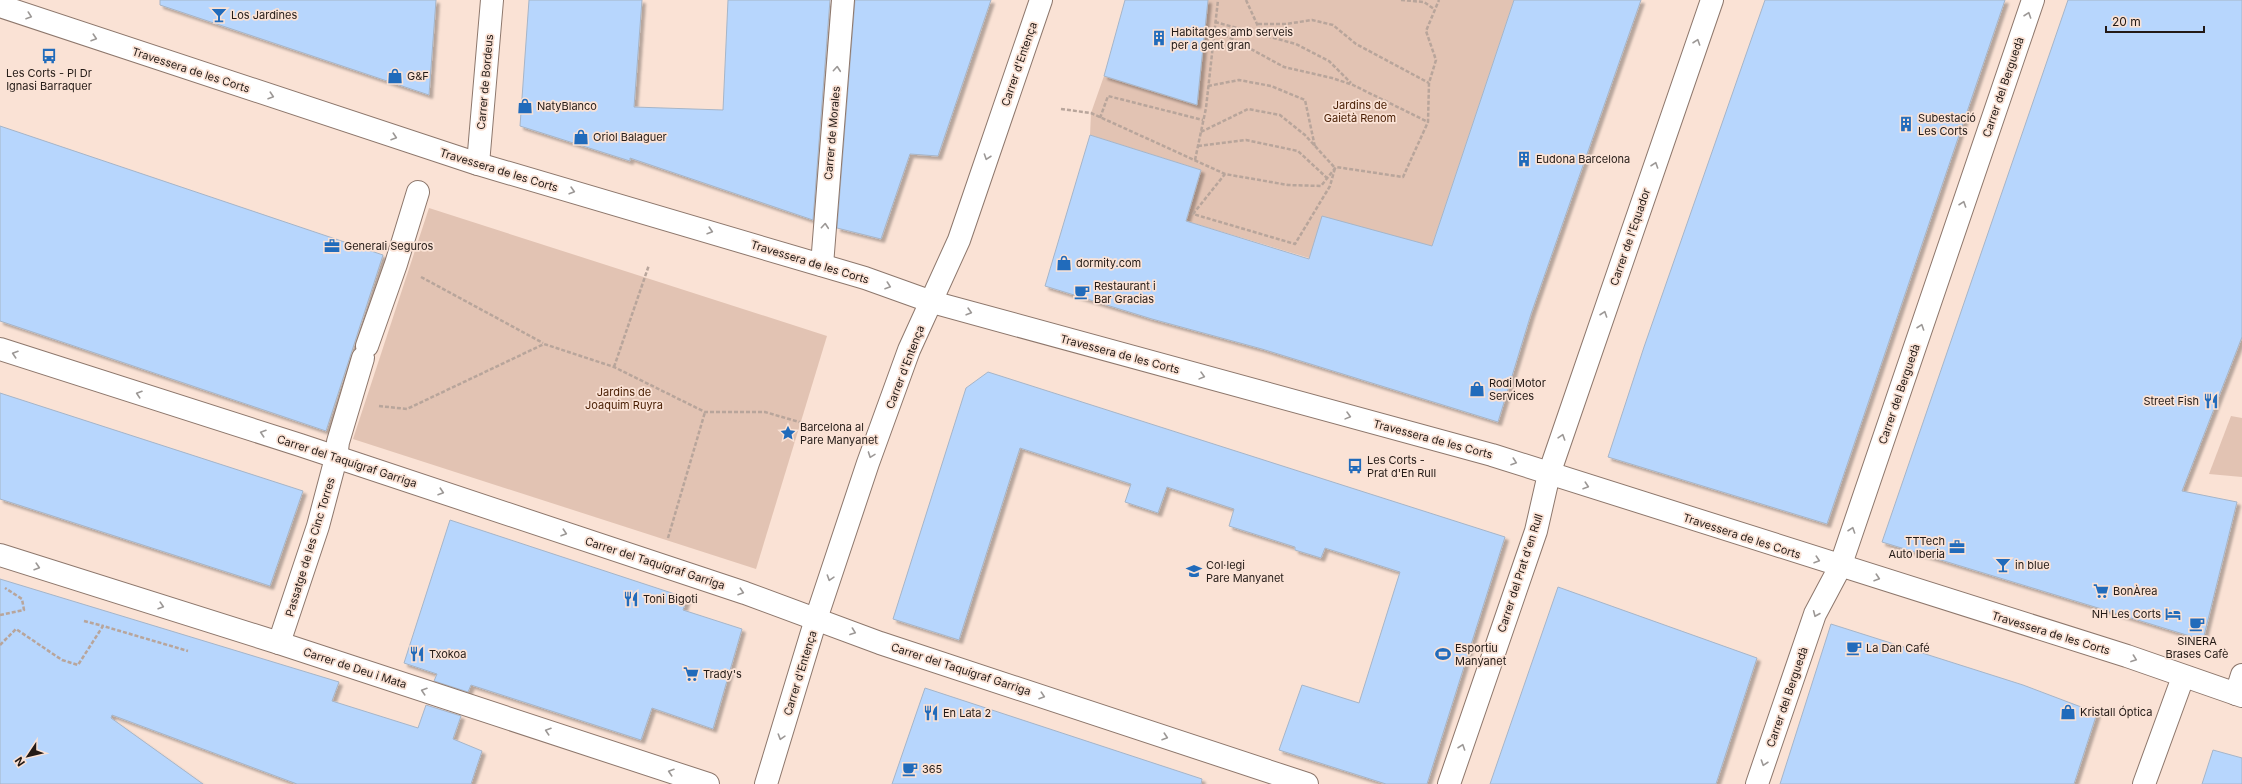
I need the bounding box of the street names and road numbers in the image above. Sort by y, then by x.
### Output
street label: Carrer d'Entença [998,20,1040,108]
street label: Carrer de Bordeus [474,34,496,130]
street label: Carrer del Berguedà [1979,35,2027,139]
street label: Travessera de les Corts [130,44,252,96]
street label: Carrer de Morales [821,85,843,180]
street label: Travessera de les Corts [438,145,560,195]
street label: Carrer de l'Equador [1607,187,1653,287]
street label: Travessera de les Corts [749,237,871,287]
street label: Carrer d'Entença [883,323,927,411]
street label: Travessera de les Corts [1059,331,1181,377]
street label: Carrer del Berguedà [1875,342,1923,446]
street label: Travessera de les Corts [1372,416,1494,462]
street label: Carrer del Taquígraf Garriga [275,432,419,490]
street label: Passatge de les Cinc Torres [282,476,338,618]
street label: Travessera de les Corts [1681,510,1803,562]
street label: Carrer del Prat d'en Rull [1494,512,1546,634]
street label: Carrer del Taquígraf Garriga [583,534,727,592]
street label: Travessera de les Corts [1990,608,2112,658]
street label: Carrer d'Entença [780,629,820,717]
street label: Carrer del Taquígraf Garriga [889,640,1033,698]
street label: Carrer de Deu i Mata [301,645,409,691]
street label: Carrer del Berguedà [1763,645,1811,749]

